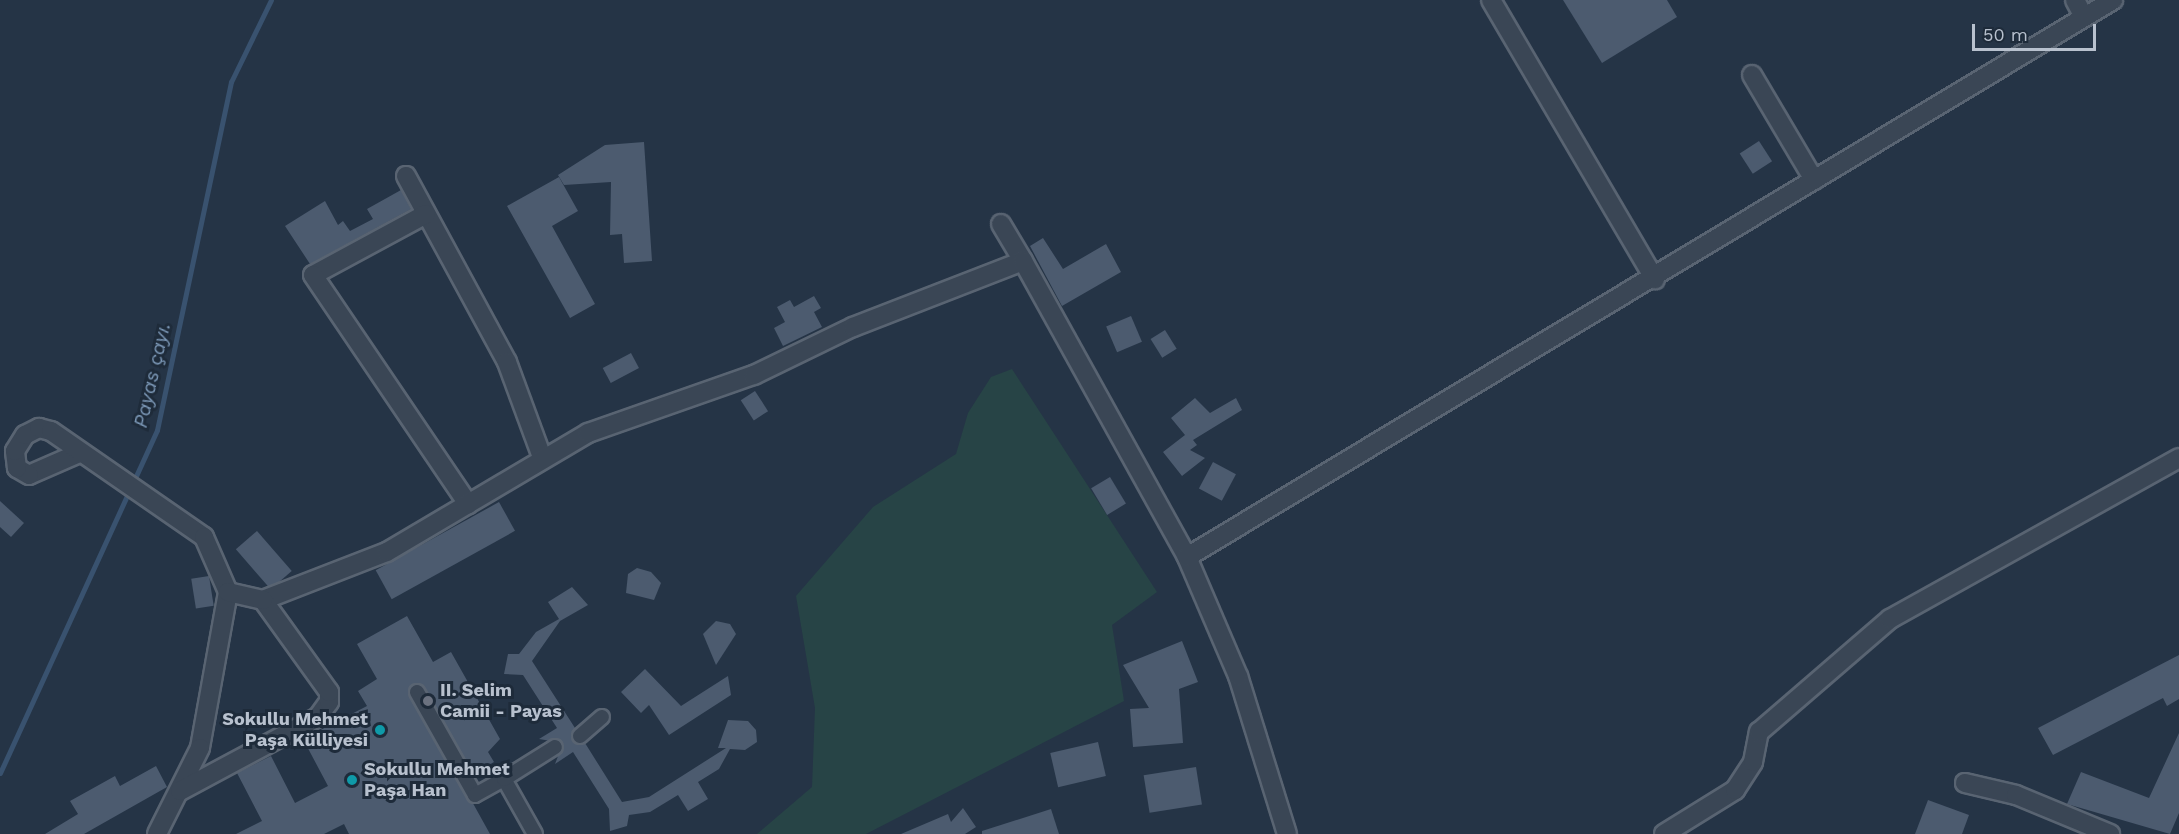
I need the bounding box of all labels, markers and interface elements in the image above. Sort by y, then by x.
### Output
scale bar [1975,12,2100,50]
text: 50 m [1983,24,2028,45]
water label: Payas çayı. [128,320,176,430]
place label: II. Selim Camii - Payas [440,680,562,722]
marker: II. Selim Camii - Payas [421,694,435,708]
place label: Sokullu Mehmet Paşa Külliyesi [222,709,368,752]
marker: Sokullu Mehmet Paşa Külliyesi [373,723,387,737]
place label: Sokullu Mehmet Paşa Han [364,759,510,802]
marker: Sokullu Mehmet Paşa Han [345,773,359,787]

